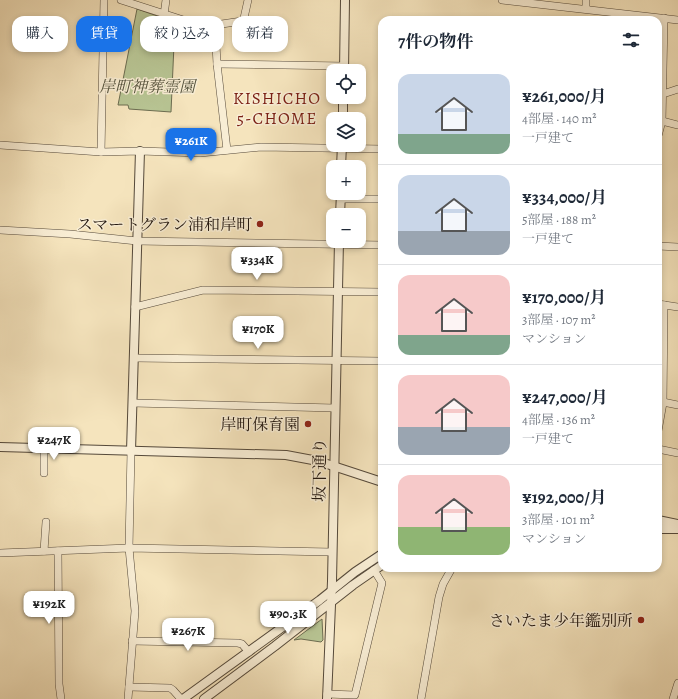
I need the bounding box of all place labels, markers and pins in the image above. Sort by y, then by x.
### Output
pin: ¥261K [163,128,219,162]
place label: スマートグラン浦和岸町 [77,214,252,236]
marker: スマートグラン浦和岸町 [255,219,265,229]
pin: ¥334K [229,247,285,281]
pin: ¥170K [230,316,286,350]
place label: 岸町保育園 [220,414,300,436]
marker: 岸町保育園 [303,419,313,429]
pin: ¥247K [26,427,82,461]
pin: ¥192K [21,591,77,625]
pin: ¥90.3K [255,601,321,635]
place label: さいたま少年鑑別所 [489,610,633,632]
marker: さいたま少年鑑別所 [636,615,646,625]
pin: ¥267K [160,618,216,652]

